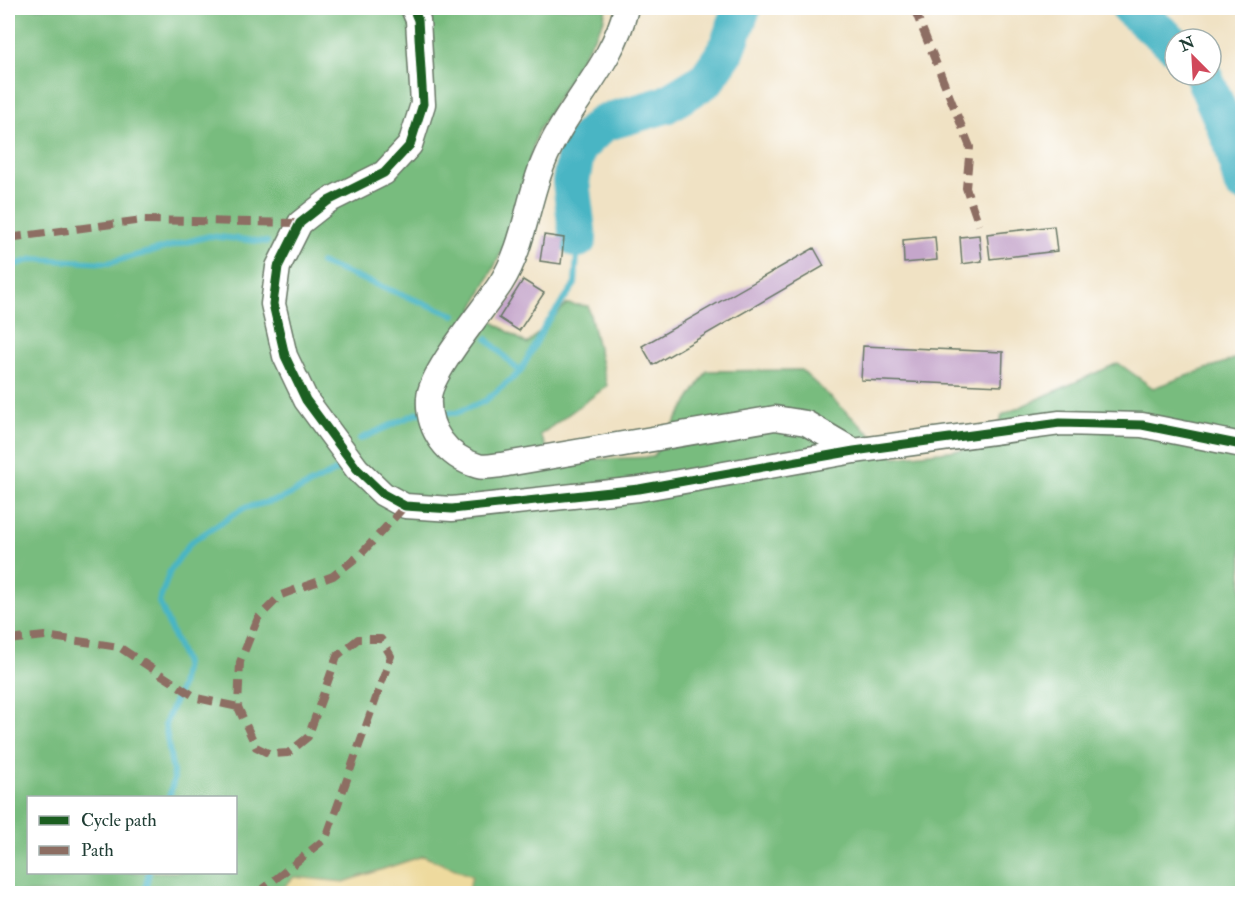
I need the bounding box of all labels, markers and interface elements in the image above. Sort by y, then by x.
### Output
north arrow [1163,27,1223,87]
text: N [1176,32,1199,57]
legend [27,796,237,874]
text: Cycle path [81,809,157,832]
text: Path [81,839,114,862]

